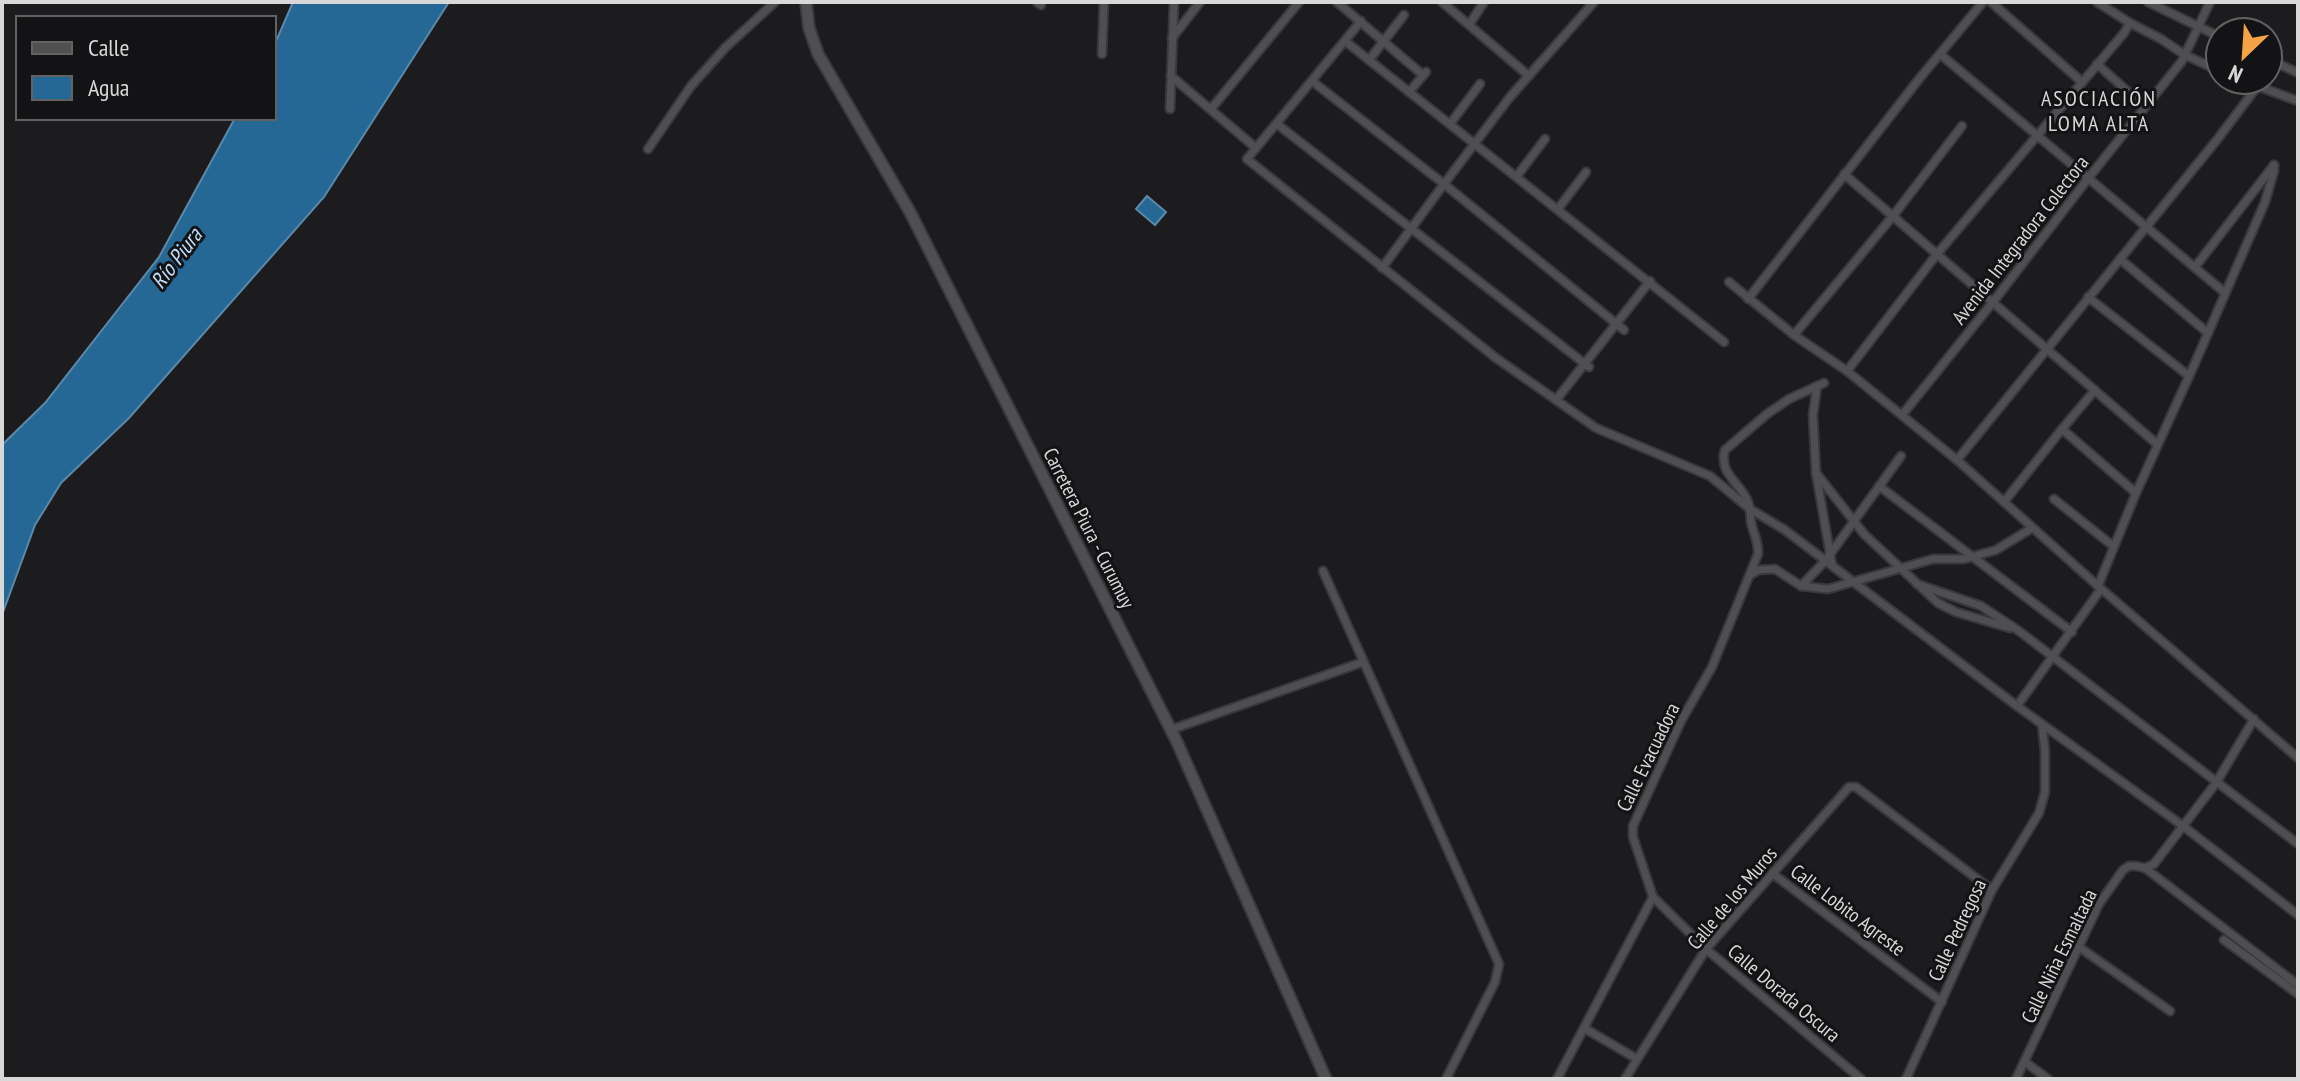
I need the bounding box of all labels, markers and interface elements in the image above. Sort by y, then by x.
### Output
legend [16,16,276,120]
north arrow [2204,16,2284,96]
text: Calle [88,32,129,63]
text: N [2224,59,2247,89]
text: Agua [88,72,129,103]
district label: ASOCIACIÓN LOMA ALTA [2041,84,2157,137]
street label: Avenida Integradora Colectora [1946,150,2094,330]
water label: Río Piura [144,221,209,294]
street label: Carretera Piura - Curumuy [1037,443,1141,613]
street label: Calle Evacuadora [1611,698,1685,816]
street label: Calle de los Muros [1681,841,1783,955]
street label: Calle Lobito Agreste [1785,858,1911,962]
street label: Calle Pedregosa [1922,875,1992,985]
street label: Calle Niña Esmaltada [2015,885,2103,1027]
street label: Calle Dorada Oscura [1722,938,1846,1048]

